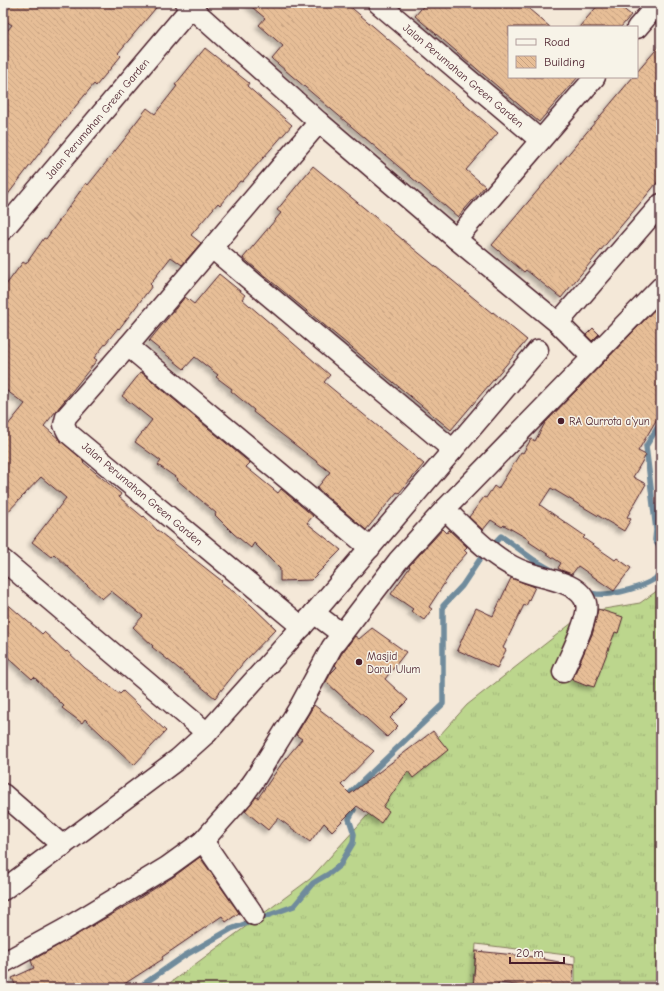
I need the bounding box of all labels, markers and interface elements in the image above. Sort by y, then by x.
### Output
street label: Jalan Perumahan Green Garden [401,21,526,130]
legend [508,26,638,78]
text: Road [544,35,570,49]
text: Building [544,55,585,69]
street label: Jalan Perumahan Green Garden [43,56,152,181]
place label: RA Qurrota a'yun [569,415,650,428]
marker: RA Qurrota a'yun [556,416,566,426]
street label: Jalan Perumahan Green Garden [79,440,205,548]
place label: Masjid Darul Ulum [367,650,420,676]
marker: Masjid Darul Ulum [354,657,364,667]
scale bar [510,939,564,965]
text: 20 m [516,946,544,960]

